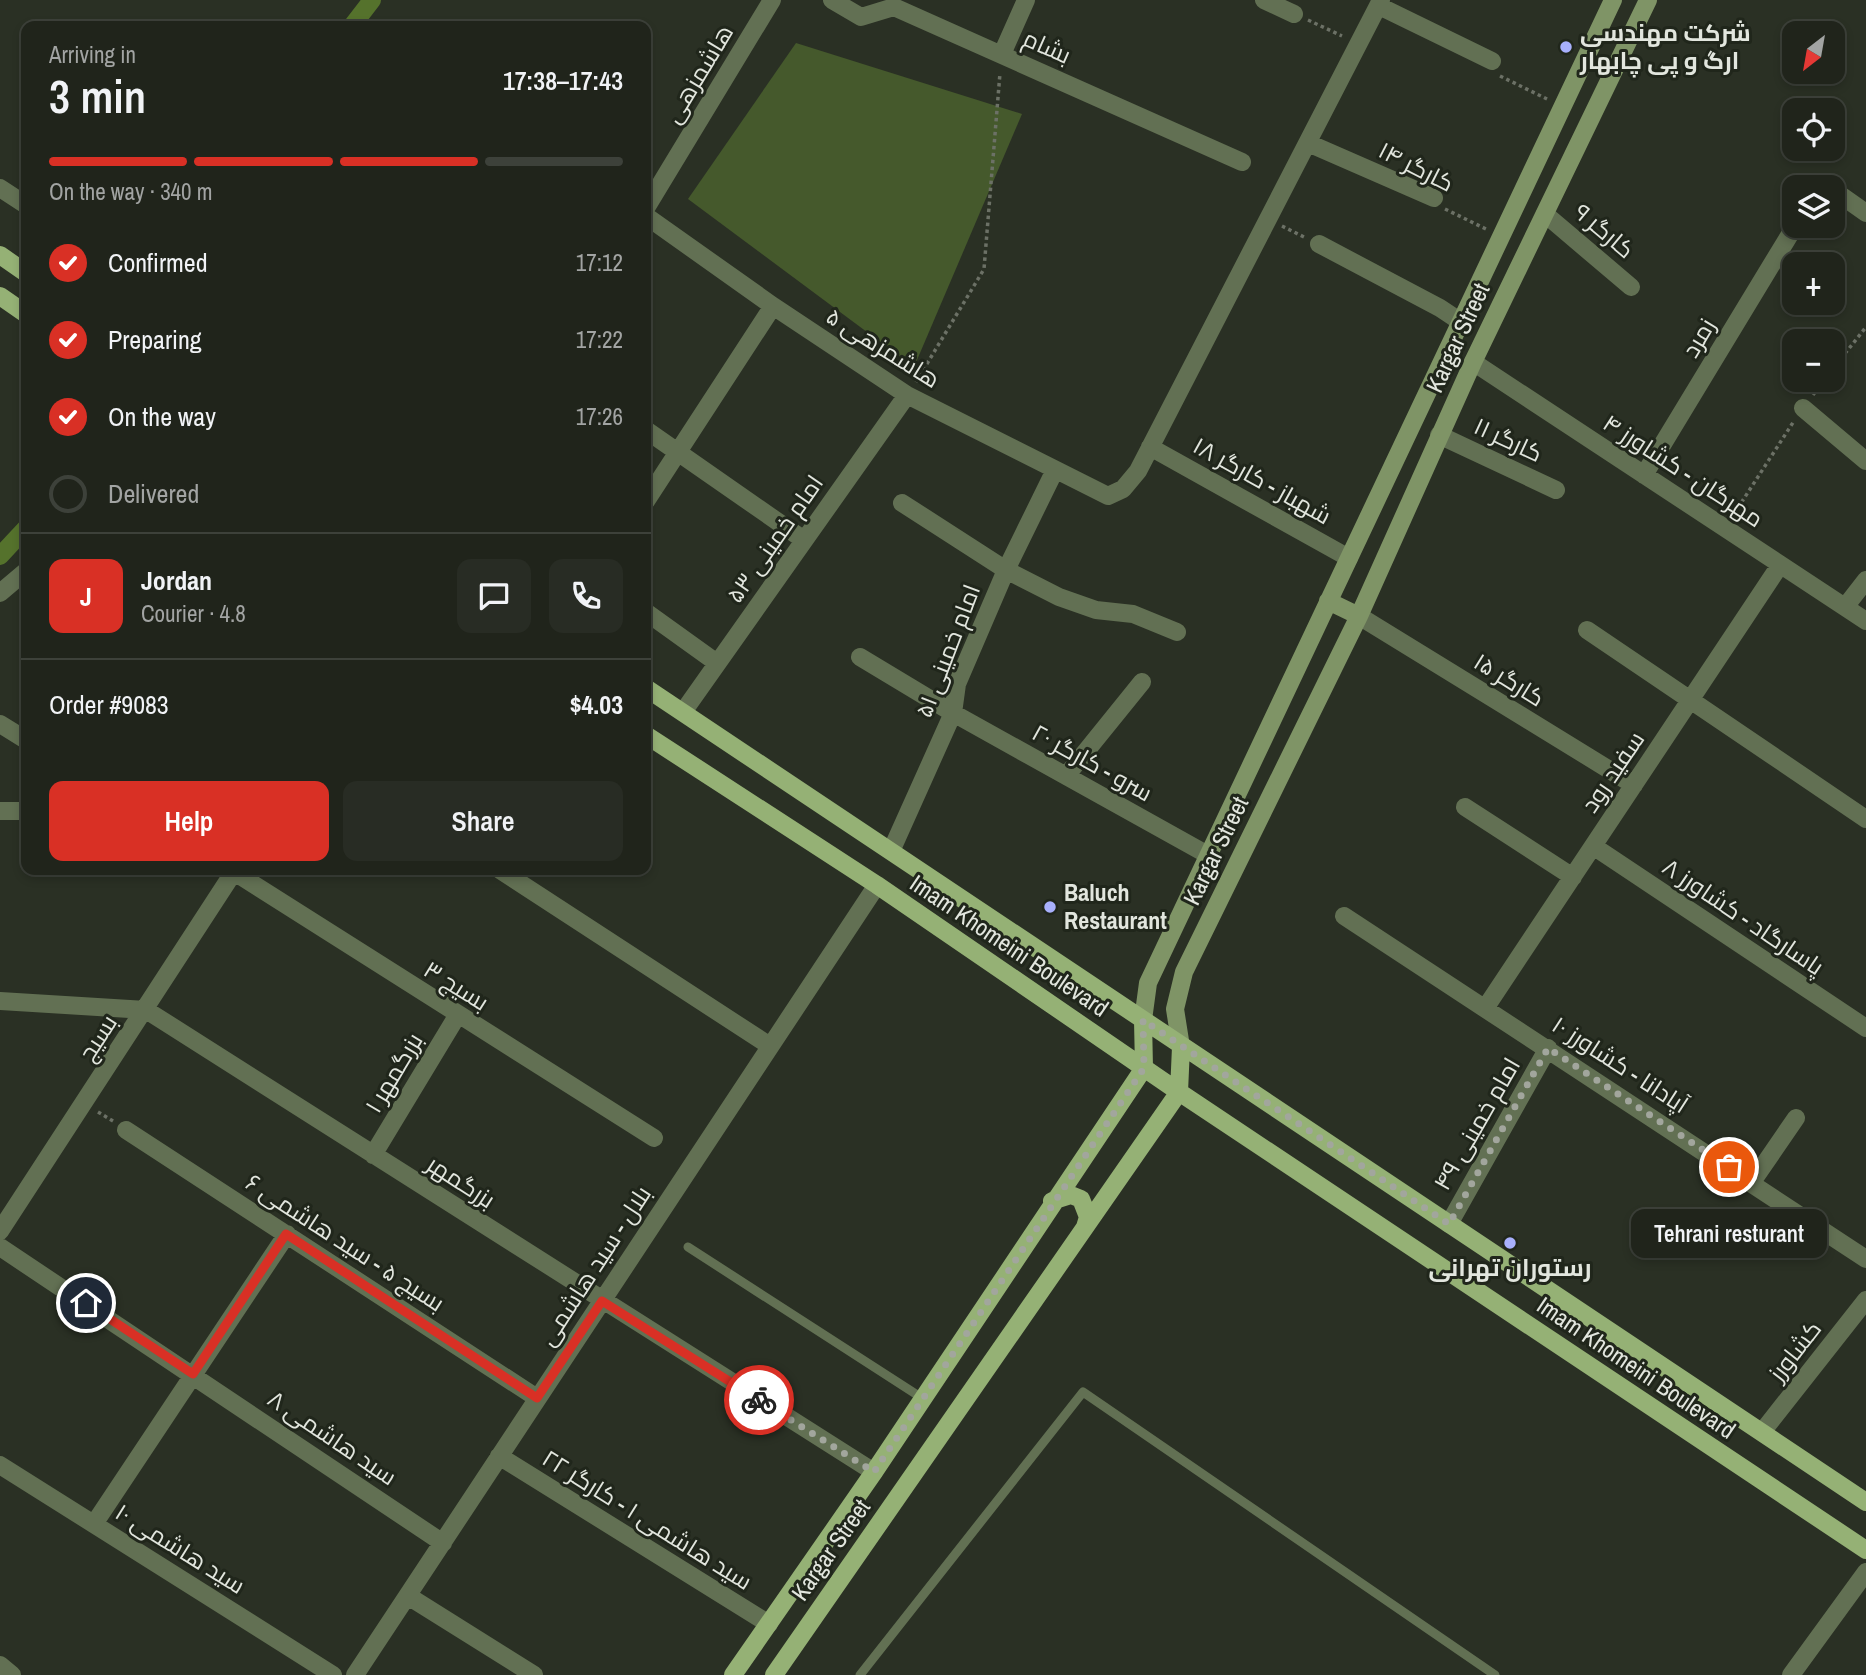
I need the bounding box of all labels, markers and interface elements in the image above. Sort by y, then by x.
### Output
place label: شرکت مهندسی ارگ و پی چابهار [1579,16,1751,78]
street label: هاشمزهی [656,18,740,129]
street label: بشام [1018,21,1076,72]
north arrow [1782,21,1844,84]
map controls [1782,21,1845,392]
text: Arriving in [49,39,136,70]
marker: شرکت مهندسی ارگ و پی چابهار [1558,39,1574,55]
text: 17:38–17:43 [503,63,623,98]
text: 3 min [49,65,146,127]
button: locate [1782,98,1845,161]
street label: کارگر ۱۴ [1373,134,1460,199]
button: layers [1782,175,1845,238]
text: On the way · 340 m [49,176,213,207]
street label: کارگر ۹ [1568,196,1642,265]
icon: check [49,244,87,282]
text: Confirmed [108,245,208,280]
text: 17:12 [576,247,623,278]
button: + [1782,252,1845,315]
street label: Kargar Street [1418,277,1497,397]
street label: هاشمزهی ۵ [821,300,946,395]
street label: زمرد [1674,312,1722,363]
icon: check [49,321,87,359]
text: Preparing [108,322,202,357]
text: 17:22 [576,324,623,355]
button: − [1782,329,1845,392]
icon: check [49,398,87,436]
text: On the way [108,399,216,434]
text: 17:26 [576,401,623,432]
street label: مهرگان - کشاورز ۴ [1597,406,1770,534]
street label: کارگر ۱۱ [1469,409,1548,469]
street label: شهباز - کارگر ۱۸ [1188,429,1337,531]
street label: امام خمینی ۵۳ [718,468,831,609]
text: Delivered [108,476,199,511]
button: chat [457,559,531,633]
button: phone [549,559,623,633]
text: Jordan [141,563,212,598]
text: J [80,579,92,614]
street label: امام خمینی ۵۱ [907,579,988,722]
text: Courier · 4.8 [141,598,246,629]
street label: کارگر ۱۵ [1468,645,1551,713]
text: Order #9083 [49,687,169,722]
text: $4.03 [570,687,623,722]
street label: سرو - کارگر ۲۰ [1027,716,1158,808]
street label: سفید رود [1573,725,1651,818]
button: Help [49,781,329,861]
button: Share [343,781,623,861]
street label: Kargar Street [1175,790,1255,910]
street label: پاسارگاد - کشاورز ۸ [1656,850,1831,983]
street label: Imam Khomeini Boulevard [904,867,1115,1024]
place label: Baluch Restaurant [1064,876,1167,936]
marker: Baluch Restaurant [1042,899,1058,915]
street label: بسیج ۳ [417,953,495,1018]
street label: بسیج [70,1008,125,1067]
street label: آپادانا - کشاورز ۱۰ [1546,1008,1695,1121]
street label: بزرگمهر ۱ [357,1026,430,1119]
street label: امام خمینی ۴۹ [1425,1051,1528,1196]
pin [1699,1137,1759,1197]
street label: بزرگمهر [420,1146,502,1215]
icon: bag [1710,1148,1748,1186]
street label: بسیج ۵ - سید هاشمی ۶ [239,1166,451,1319]
street label: بلال - سید هاشمی [530,1179,658,1352]
callout: Tehrani resturant [1631,1209,1827,1258]
text: Tehrani resturant [1654,1218,1804,1249]
marker: رستوران تهرانی [1502,1235,1518,1251]
place label: رستوران تهرانی [1428,1251,1592,1283]
pin [56,1273,116,1333]
icon: home [67,1284,105,1322]
street label: Imam Khomeini Boulevard [1531,1289,1742,1446]
street label: کشاورز [1759,1314,1828,1389]
courier [724,1365,794,1435]
icon: bike [740,1381,778,1419]
street label: سید هاشمی ۸ [262,1382,403,1492]
street label: سید هاشمی ۱ - کارگر ۲۲ [537,1442,758,1597]
street label: Kargar Street [784,1492,877,1607]
street label: سید هاشمی ۱۰ [109,1495,252,1601]

